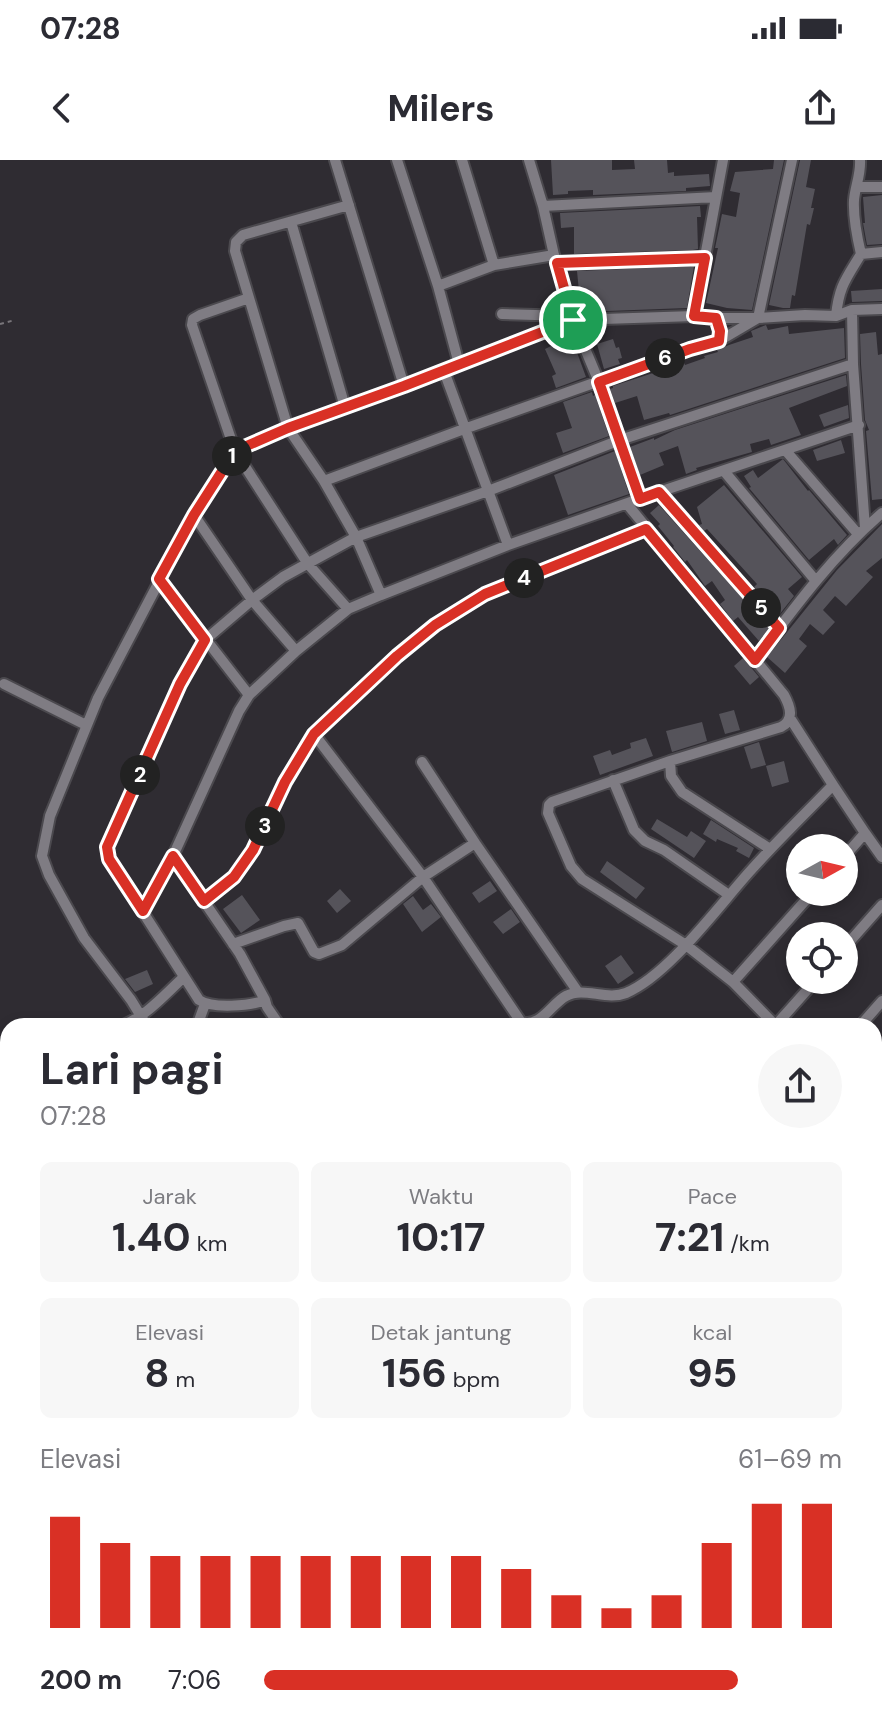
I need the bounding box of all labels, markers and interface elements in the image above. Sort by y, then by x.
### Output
text: 07:28 [40,9,121,48]
text: Milers [388,85,494,132]
icon: back [40,86,84,130]
icon: share [798,86,842,130]
pin [539,286,607,354]
icon: arrive [551,298,595,342]
pin: 6 [645,338,685,378]
text: 6 [658,343,672,372]
pin: 1 [212,436,252,476]
text: 1 [228,441,236,470]
pin: 4 [504,558,544,598]
text: 4 [517,563,531,592]
pin: 5 [741,588,781,628]
text: 5 [754,593,768,622]
pin: 2 [120,755,160,795]
text: 2 [134,760,146,789]
pin: 3 [245,806,285,846]
text: 3 [258,811,272,840]
north arrow [786,834,858,906]
map controls [786,834,858,994]
button: locate [786,922,858,994]
text: Lari pagi [40,1040,224,1098]
button: share [758,1044,842,1128]
text: 07:28 [40,1099,107,1133]
text: Jarak [143,1182,197,1211]
text: Waktu [409,1182,473,1211]
text: Pace [688,1182,737,1211]
text: 1.40 [112,1211,191,1263]
text: 10:17 [397,1211,485,1263]
text: 7:21 [655,1211,724,1263]
text: km [191,1229,227,1258]
text: /km [724,1229,770,1258]
text: Elevasi [135,1318,204,1347]
text: Detak jantung [371,1318,511,1347]
text: kcal [692,1318,732,1347]
text: 8 [144,1347,170,1399]
text: 156 [382,1347,447,1399]
text: 95 [687,1347,737,1399]
text: m [170,1365,195,1394]
text: bpm [447,1365,500,1394]
text: Elevasi [40,1442,121,1476]
text: 61–69 m [738,1442,842,1476]
text: 200 m [40,1663,122,1697]
text: 7:06 [168,1663,221,1697]

